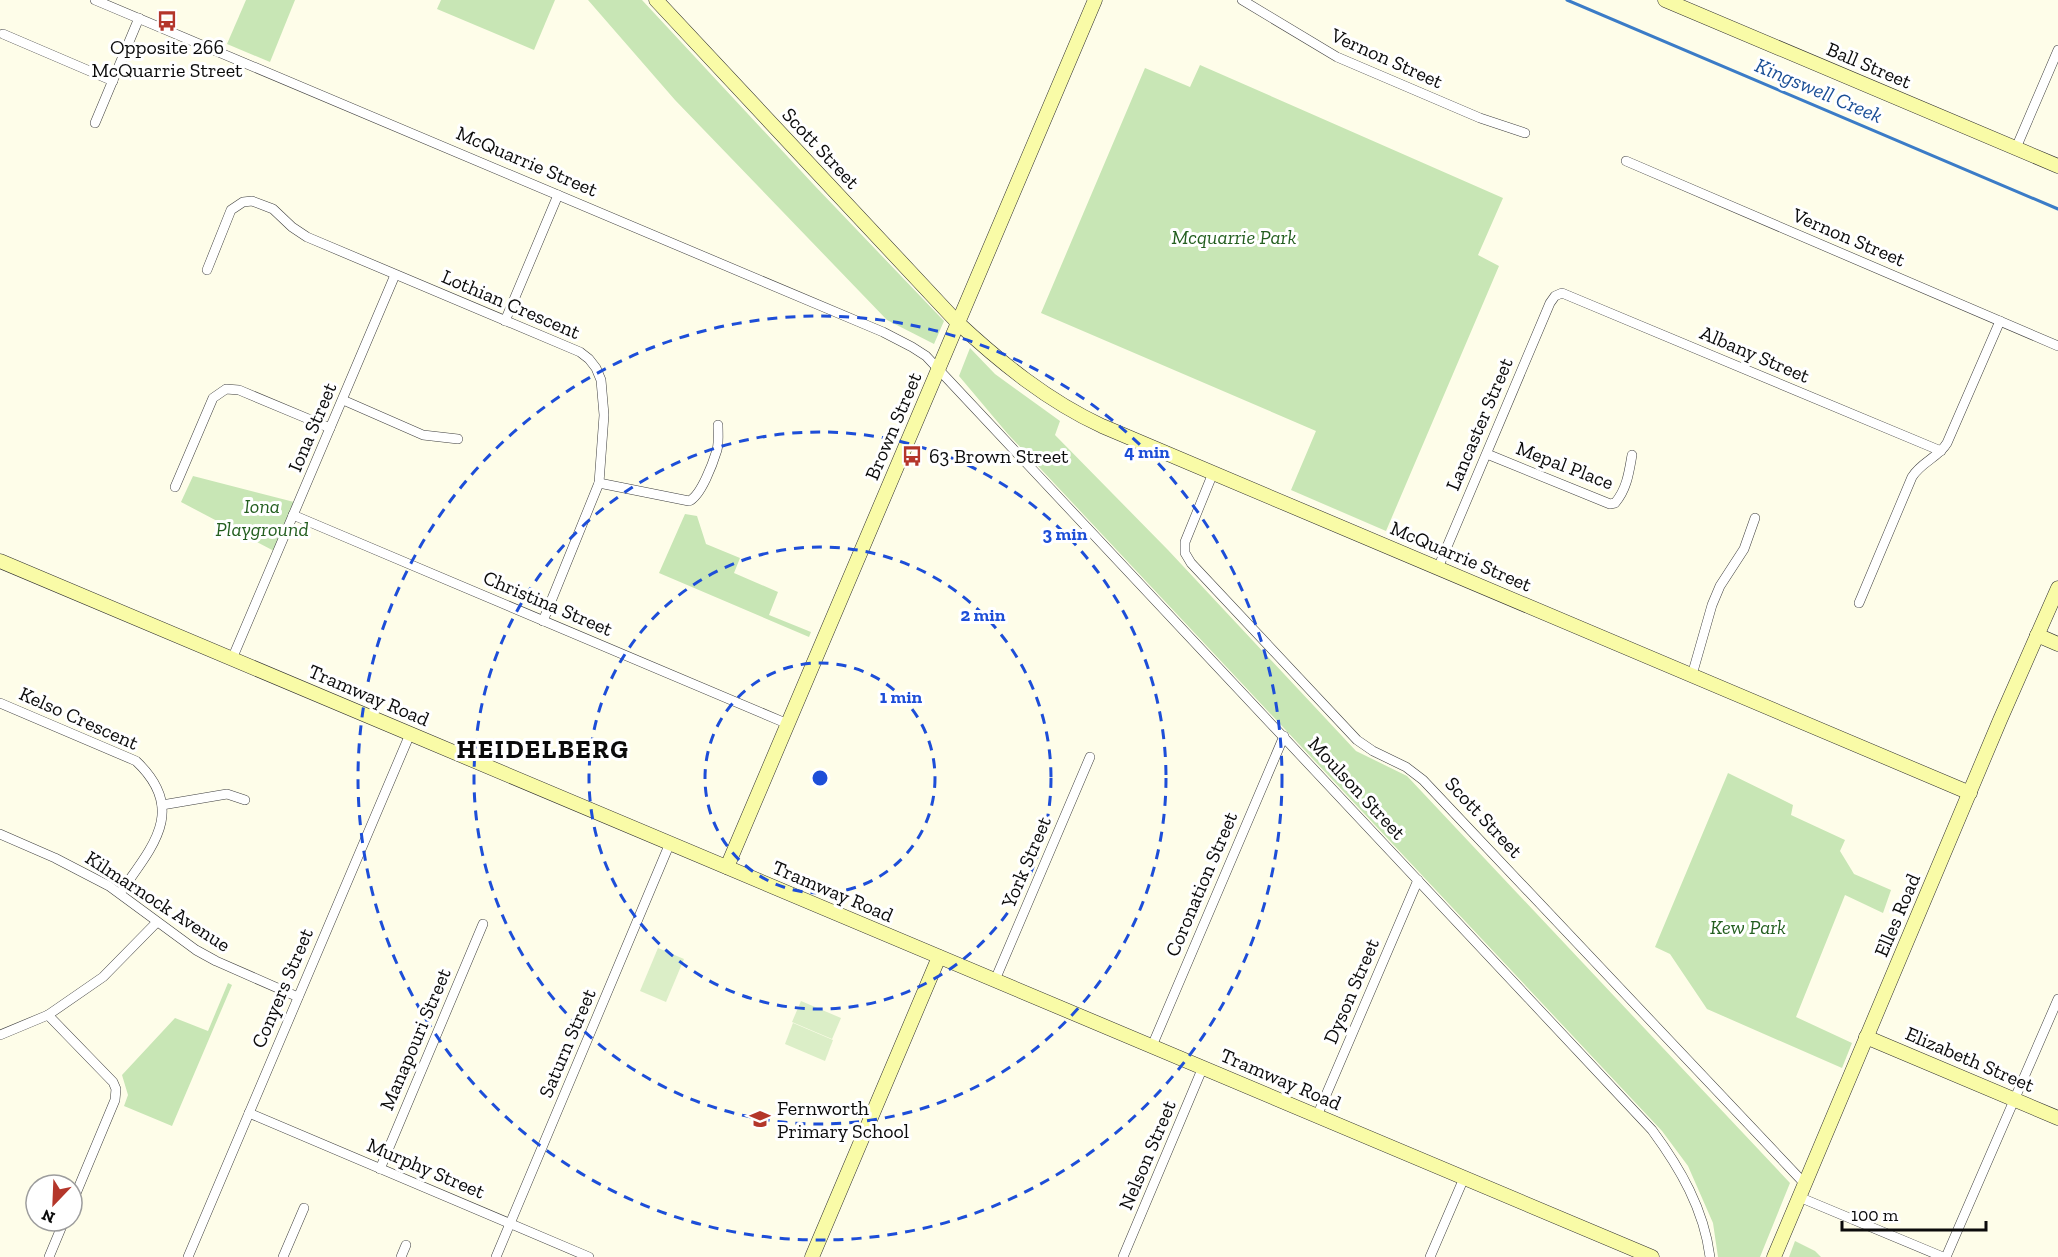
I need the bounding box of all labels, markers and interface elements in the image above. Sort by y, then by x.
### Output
bus stop icon: Opposite 266 McQuarrie Street [155,9,179,33]
street label: Vernon Street [1326,22,1447,94]
place label: Opposite 266 McQuarrie Street [91,35,243,82]
street label: Ball Street [1823,36,1915,94]
water label: Kingswell Creek [1752,52,1886,128]
street label: Scott Street [777,102,865,194]
street label: McQuarrie Street [453,120,602,202]
street label: Vernon Street [1788,202,1909,272]
park label: Mcquarrie Park [1172,225,1296,249]
street label: Lothian Crescent [438,264,584,344]
street label: Albany Street [1697,320,1814,388]
street label: Lancaster Street [1440,354,1518,494]
street label: Brown Street [860,368,927,483]
street label: Iona Street [282,378,342,475]
street label: Mepal Place [1513,435,1617,495]
text: 4 min [1124,441,1170,463]
bus stop icon: 63 Brown Street [900,444,924,468]
place label: 63 Brown Street [929,444,1069,468]
park label: Iona Playground [215,494,309,541]
street label: McQuarrie Street [1387,515,1536,597]
text: 3 min [1043,523,1088,545]
street label: Christina Street [480,565,617,641]
text: 2 min [961,604,1006,626]
street label: Tramway Road [305,659,433,731]
street label: Kelso Crescent [16,681,143,755]
text: 1 min [880,686,923,708]
street label: Moulson Street [1303,732,1411,845]
district label: HEIDELBERG [457,733,629,765]
centre of rings [810,768,830,788]
street label: Scott Street [1440,771,1528,863]
street label: Coronation Street [1160,807,1243,960]
street label: York Street [996,812,1056,912]
street label: Kilmarnock Avenue [81,845,235,957]
street label: Tramway Road [769,855,897,927]
street label: Elles Road [1869,870,1925,960]
park label: Kew Park [1710,915,1786,939]
street label: Conyers Street [246,924,318,1052]
street label: Dyson Street [1318,934,1384,1047]
street label: Manapouri Street [374,964,456,1114]
street label: Saturn Street [533,984,601,1101]
street label: Elizabeth Street [1902,1021,2038,1097]
street label: Tramway Road [1217,1043,1345,1115]
place label: Fernworth Primary School [777,1096,909,1143]
street label: Nelson Street [1113,1096,1181,1213]
school or university icon: Fernworth Primary School [748,1107,772,1131]
street label: Murphy Street [364,1132,489,1204]
north arrow [24,1173,84,1233]
scale bar [1842,1194,1986,1232]
text: 100 m [1851,1204,1899,1226]
text: N [39,1205,58,1227]

